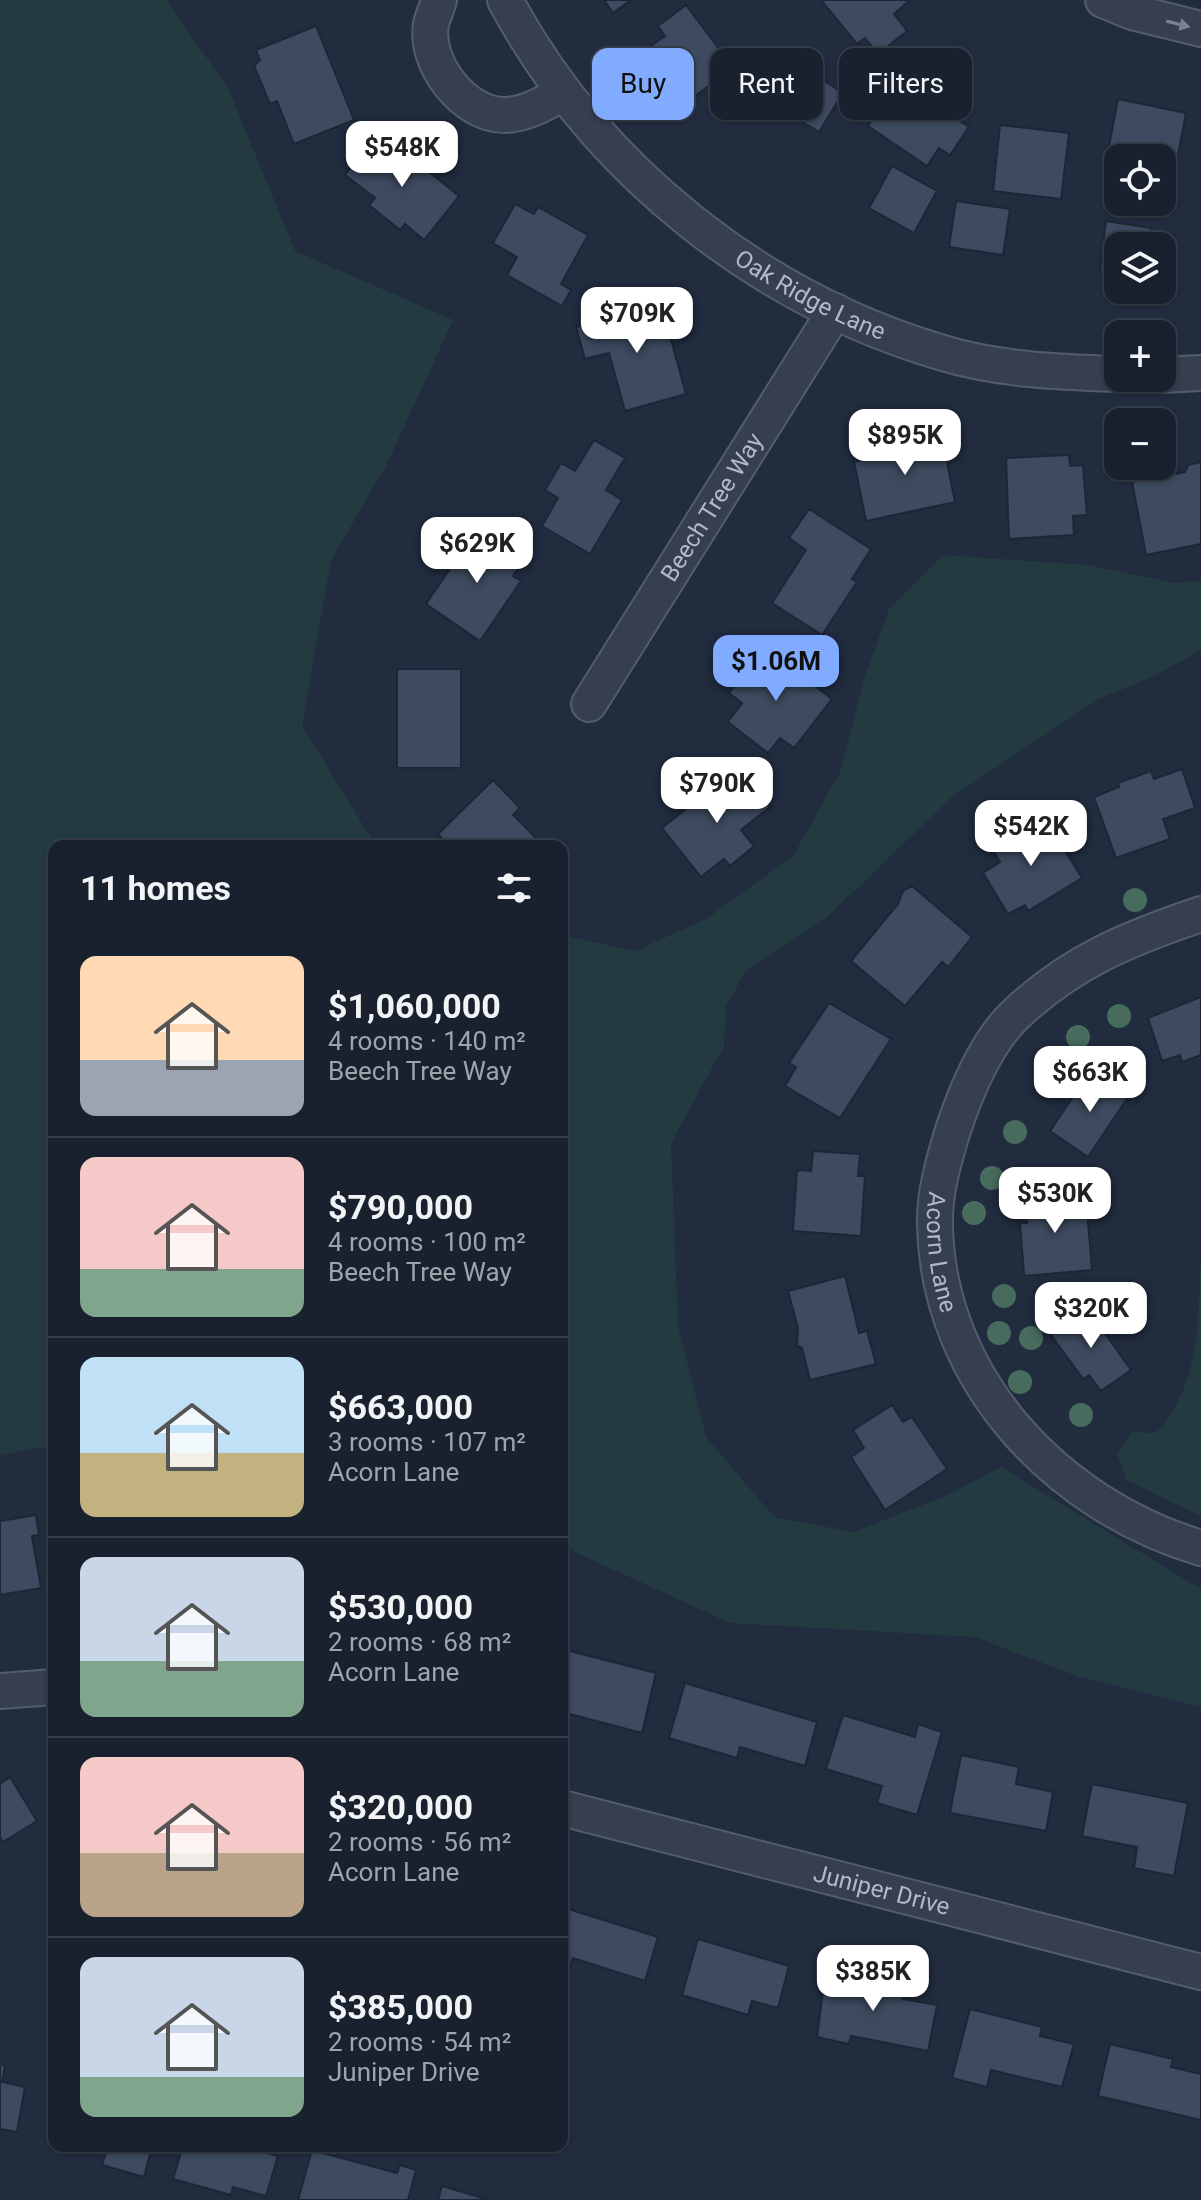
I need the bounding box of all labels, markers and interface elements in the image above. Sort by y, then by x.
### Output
one-way arrow [1166,18,1191,30]
chip: Buy [592,48,694,120]
chip: Rent [710,48,823,120]
chip: Filters [839,48,972,120]
pin: $548K [346,121,458,189]
text: $548K [364,132,440,162]
map controls [1104,144,1176,480]
button: locate [1104,144,1176,216]
button: layers [1104,232,1176,304]
street label: Oak Ridge Lane [730,244,889,346]
pin: $709K [581,287,693,355]
text: $709K [599,298,675,328]
button: + [1104,320,1176,392]
button: − [1104,408,1176,480]
pin: $895K [849,409,961,477]
text: $895K [867,420,943,450]
street label: Beech Tree Way [655,427,769,587]
pin: $629K [421,517,533,585]
text: $629K [439,528,515,558]
pin: $1.06M [711,635,841,703]
text: $1.06M [731,646,821,676]
pin: $790K [661,757,773,825]
text: $790K [679,768,755,798]
pin: $542K [975,800,1087,868]
text: $542K [993,811,1069,841]
icon: filters [492,866,536,910]
text: 11 homes [80,868,231,908]
text: $1,060,000 [328,986,501,1026]
icon: home [144,988,240,1084]
text: 4 rooms · 140 m² [328,1026,526,1056]
pin: $663K [1034,1046,1146,1114]
text: Beech Tree Way [328,1056,512,1086]
text: $663K [1052,1057,1128,1087]
pin: $530K [999,1167,1111,1235]
text: $530K [1017,1178,1093,1208]
text: $790,000 [328,1187,473,1227]
icon: home [144,1189,240,1285]
street label: Acorn Lane [921,1190,963,1316]
text: 4 rooms · 100 m² [328,1227,526,1257]
text: Beech Tree Way [328,1257,512,1287]
pin: $320K [1035,1282,1147,1350]
text: $320K [1053,1293,1129,1323]
text: $663,000 [328,1387,473,1427]
icon: home [144,1389,240,1485]
text: 3 rooms · 107 m² [328,1427,526,1457]
text: Acorn Lane [328,1457,459,1487]
text: $530,000 [328,1587,473,1627]
icon: home [144,1589,240,1685]
text: 2 rooms · 68 m² [328,1627,511,1657]
text: Acorn Lane [328,1657,459,1687]
text: $320,000 [328,1787,473,1827]
icon: home [144,1789,240,1885]
text: 2 rooms · 56 m² [328,1827,511,1857]
text: Acorn Lane [328,1857,459,1887]
street label: Juniper Drive [810,1859,953,1921]
pin: $385K [817,1945,929,2013]
text: $385K [835,1956,911,1986]
text: $385,000 [328,1987,473,2027]
icon: home [144,1989,240,2085]
text: 2 rooms · 54 m² [328,2027,511,2057]
text: Juniper Drive [328,2057,479,2087]

